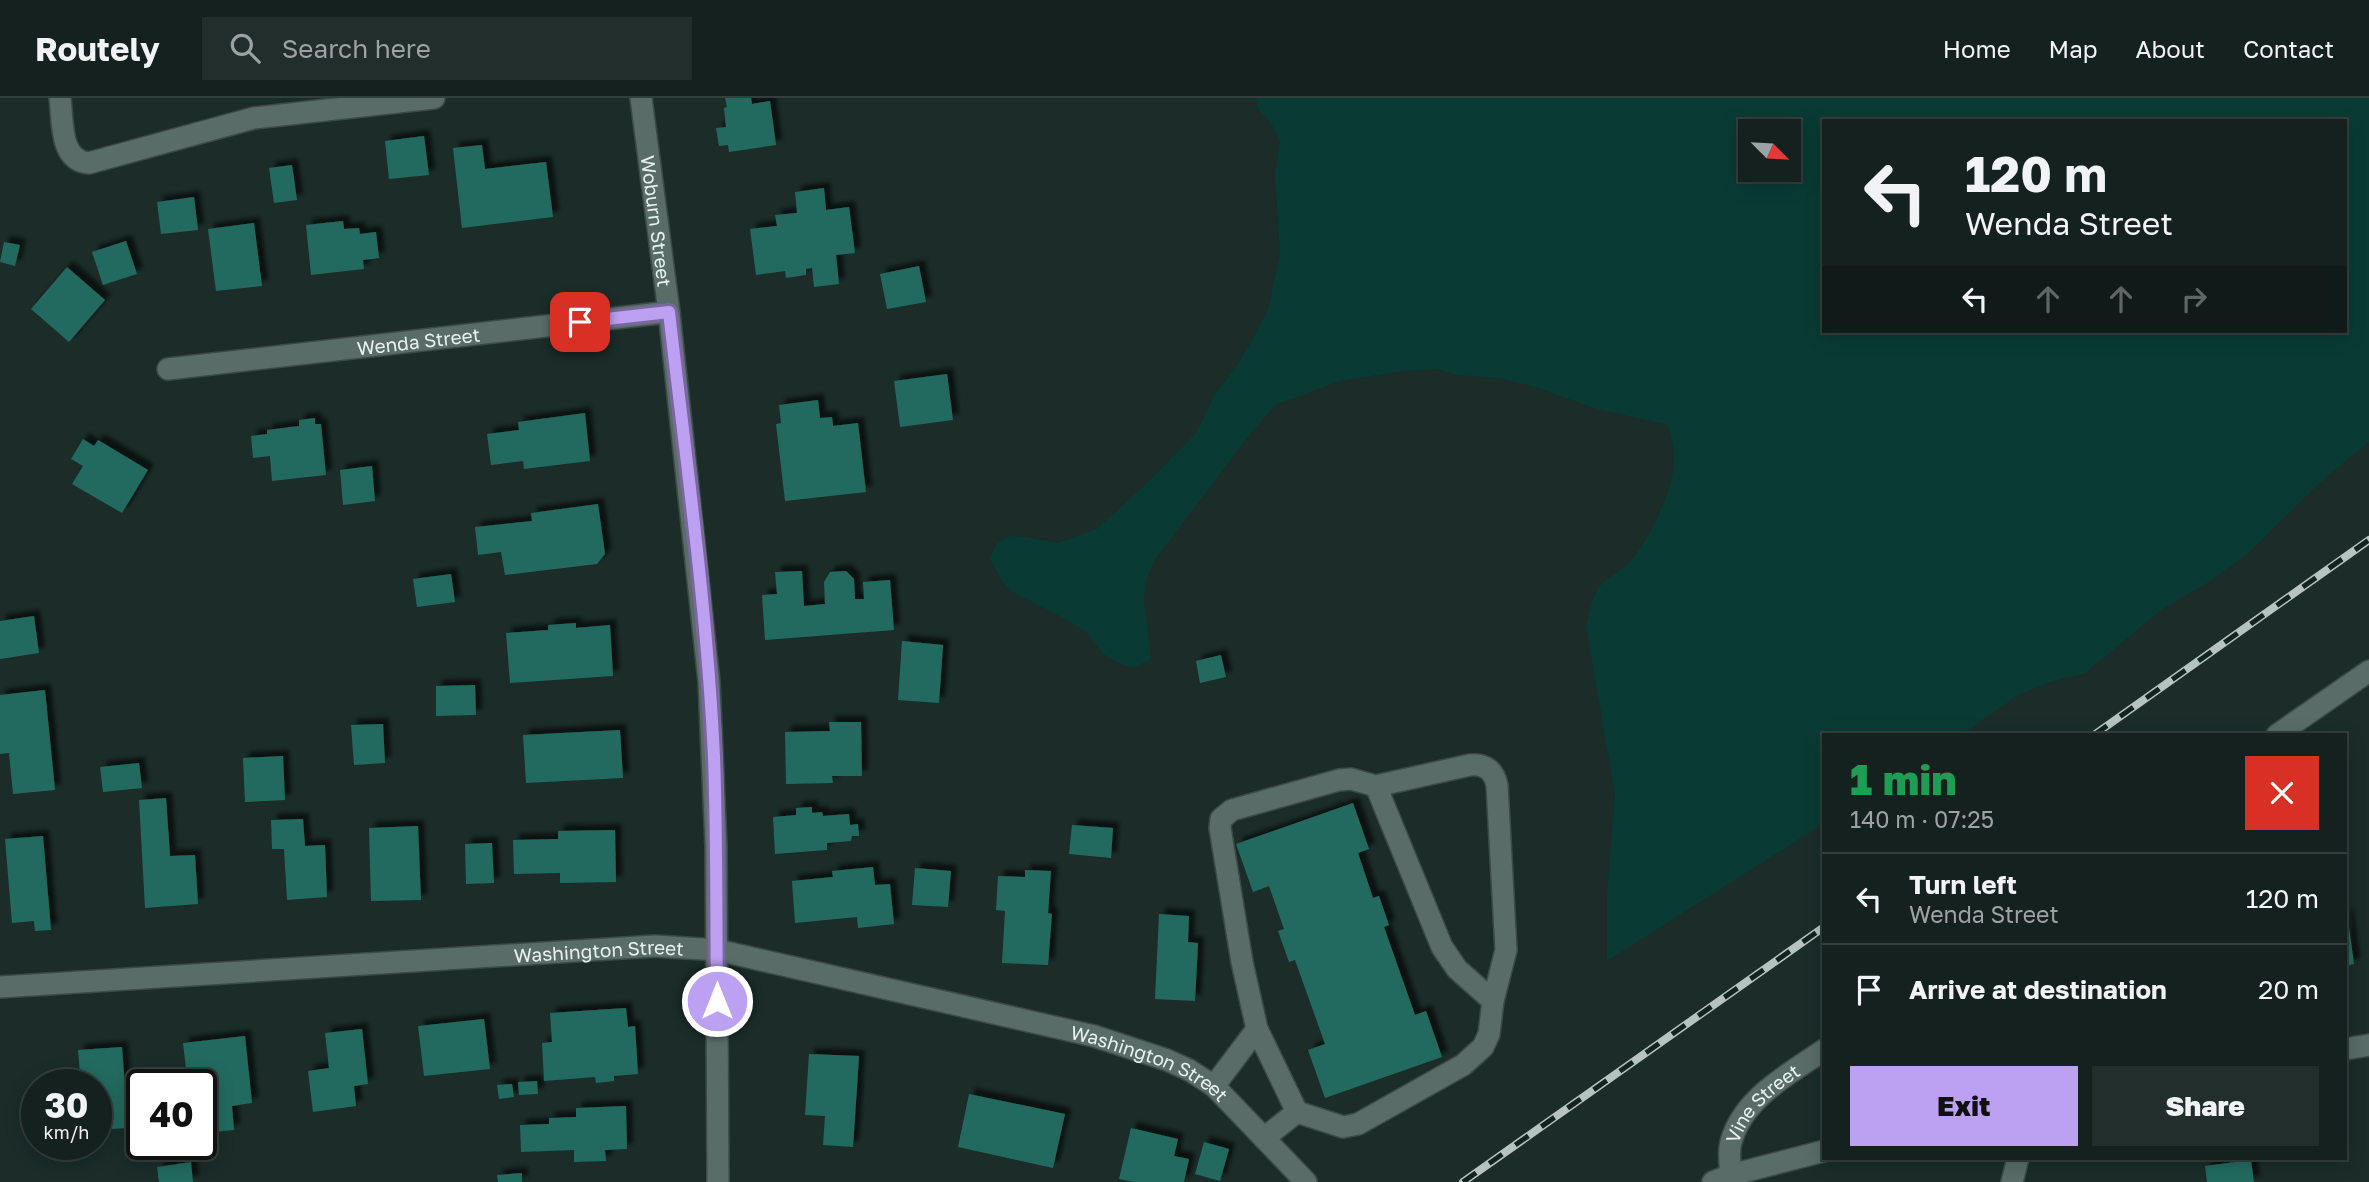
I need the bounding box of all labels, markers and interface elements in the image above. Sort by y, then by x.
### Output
search box [202,17,692,80]
text: Routely [35,29,160,68]
icon: search [226,29,264,67]
text: Search here [282,33,431,64]
text: Home [1943,34,2011,63]
text: Map [2049,34,2098,63]
text: About [2136,34,2205,63]
text: Contact [2243,34,2334,63]
north arrow [1738,119,1801,182]
map controls [1738,119,1801,182]
text: 120 m [1965,144,2107,203]
icon: left [1850,147,1941,238]
street label: Woburn Street [637,154,677,288]
text: Wenda Street [1965,204,2173,242]
icon: left [1956,280,1994,318]
icon: ahead [2029,280,2067,318]
icon: ahead [2102,280,2140,318]
icon: right [2175,280,2213,318]
pin [550,292,610,352]
icon: arrive [561,303,599,341]
street label: Wenda Street [356,322,481,359]
text: 1 min [1850,754,1957,804]
button: close [2245,756,2319,830]
text: 140 m · 07:25 [1850,805,1994,833]
text: Turn left [1909,869,2017,900]
icon: left [1850,880,1888,918]
text: 120 m [2246,883,2319,914]
text: Wenda Street [1909,900,2059,928]
street label: Washington Street [513,934,685,966]
position arrow [680,964,754,1038]
icon: arrive [1850,971,1888,1009]
text: Arrive at destination [1909,974,2167,1005]
text: 20 m [2258,974,2319,1005]
street label: Washington Street [1069,1020,1234,1106]
street label: Vine Street [1720,1058,1804,1146]
button: Exit [1850,1066,2078,1146]
button: Share [2092,1066,2319,1146]
speed limit sign: 40 [126,1069,217,1160]
text: 30 [44,1084,89,1126]
text: km/h [44,1121,89,1143]

